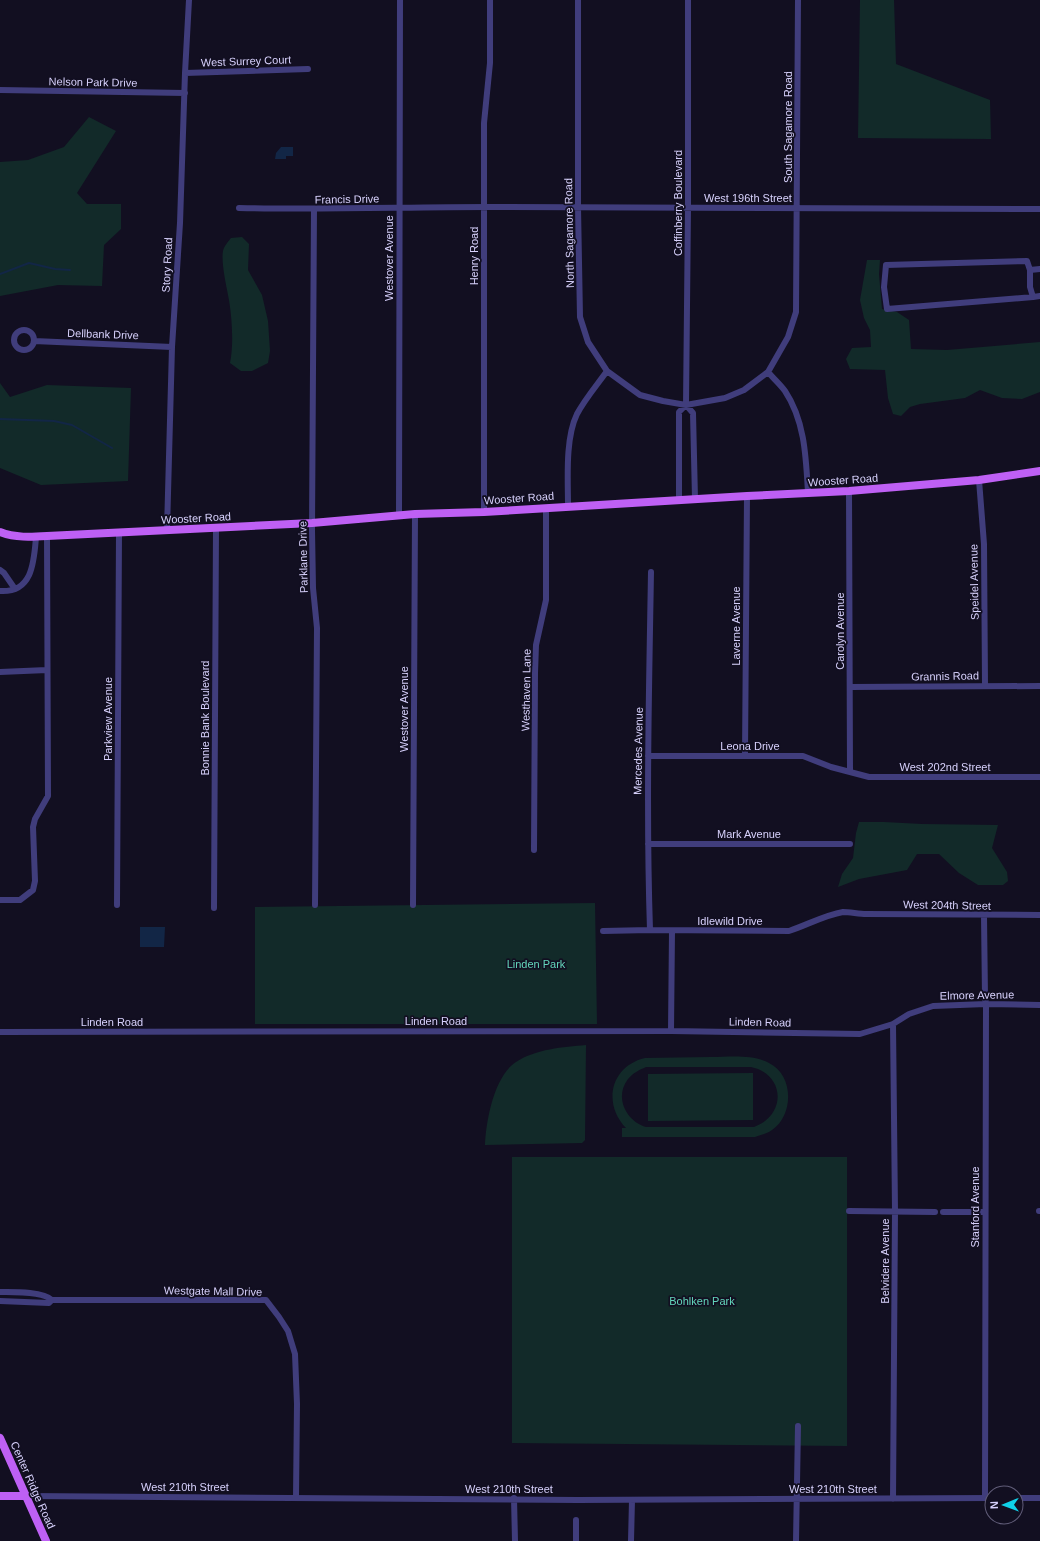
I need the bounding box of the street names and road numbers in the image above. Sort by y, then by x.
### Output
street label: West Surrey Court [201,53,291,69]
street label: South Sagamore Road [782,71,794,183]
street label: Nelson Park Drive [49,75,137,89]
street label: Coffinberry Boulevard [672,150,684,256]
street label: North Sagamore Road [562,178,576,288]
street label: Francis Drive [315,192,379,206]
street label: West 196th Street [704,192,792,204]
street label: Westover Avenue [383,215,395,301]
street label: Henry Road [468,227,480,285]
street label: Story Road [160,237,174,293]
street label: Dellbank Drive [67,327,139,341]
street label: Wooster Road [808,472,878,488]
street label: Wooster Road [484,490,554,506]
street label: Wooster Road [161,510,231,526]
street label: Parklane Drive [296,521,310,593]
street label: Speidel Avenue [967,544,981,620]
street label: Laverne Avenue [730,586,742,666]
street label: Carolyn Avenue [834,592,846,670]
street label: Westhaven Lane [519,649,533,731]
street label: Bonnie Bank Boulevard [199,661,211,775]
street label: Westover Avenue [398,666,410,752]
street label: Grannis Road [911,669,979,683]
street label: Parkview Avenue [102,677,114,761]
street label: Mercedes Avenue [631,707,645,795]
street label: Leona Drive [720,740,780,752]
street label: West 202nd Street [900,761,990,773]
street label: Mark Avenue [717,828,781,840]
street label: West 204th Street [903,898,991,912]
street label: Idlewild Drive [697,915,763,927]
street label: Elmore Avenue [940,988,1014,1002]
street label: Linden Road [405,1015,467,1027]
street label: Linden Road [729,1015,791,1029]
street label: Linden Road [81,1016,143,1028]
street label: Stanford Avenue [969,1166,981,1248]
street label: Belvidere Avenue [879,1218,891,1304]
street label: Westgate Mall Drive [164,1284,262,1298]
street label: Center Ridge Road [8,1440,58,1530]
street label: West 210th Street [141,1481,229,1493]
street label: West 210th Street [465,1483,553,1495]
street label: West 210th Street [789,1483,877,1495]

